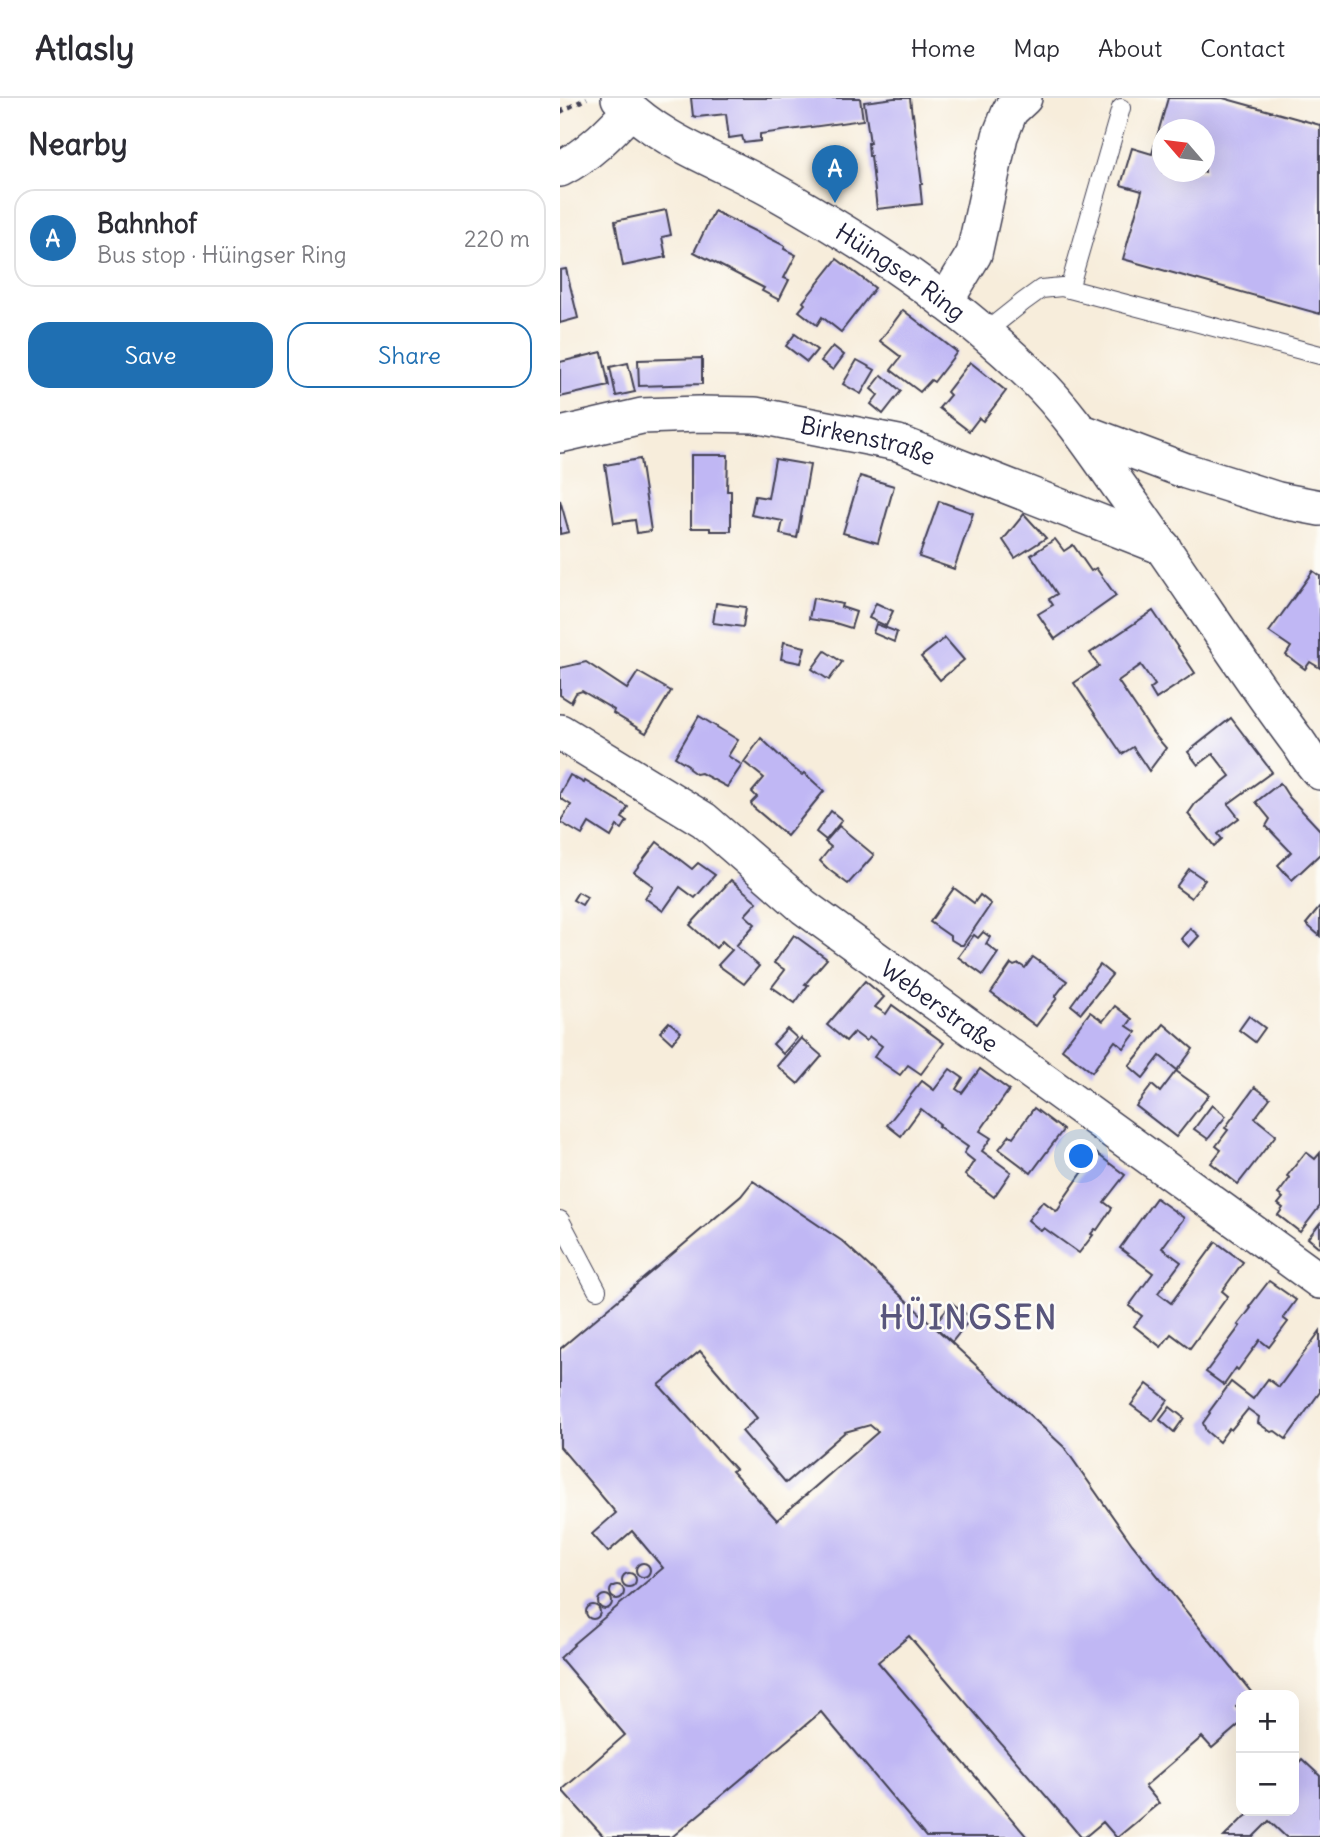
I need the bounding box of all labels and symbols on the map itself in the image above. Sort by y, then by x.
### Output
north arrow [1152,119,1215,182]
pin: A [812,145,858,203]
street label: Hüingser Ring [830,216,972,327]
street label: Birkenstraße [798,409,940,471]
street label: Weberstraße [875,953,1004,1058]
your location [1064,1139,1098,1173]
district label: HÜINGSEN [880,1296,1058,1338]

